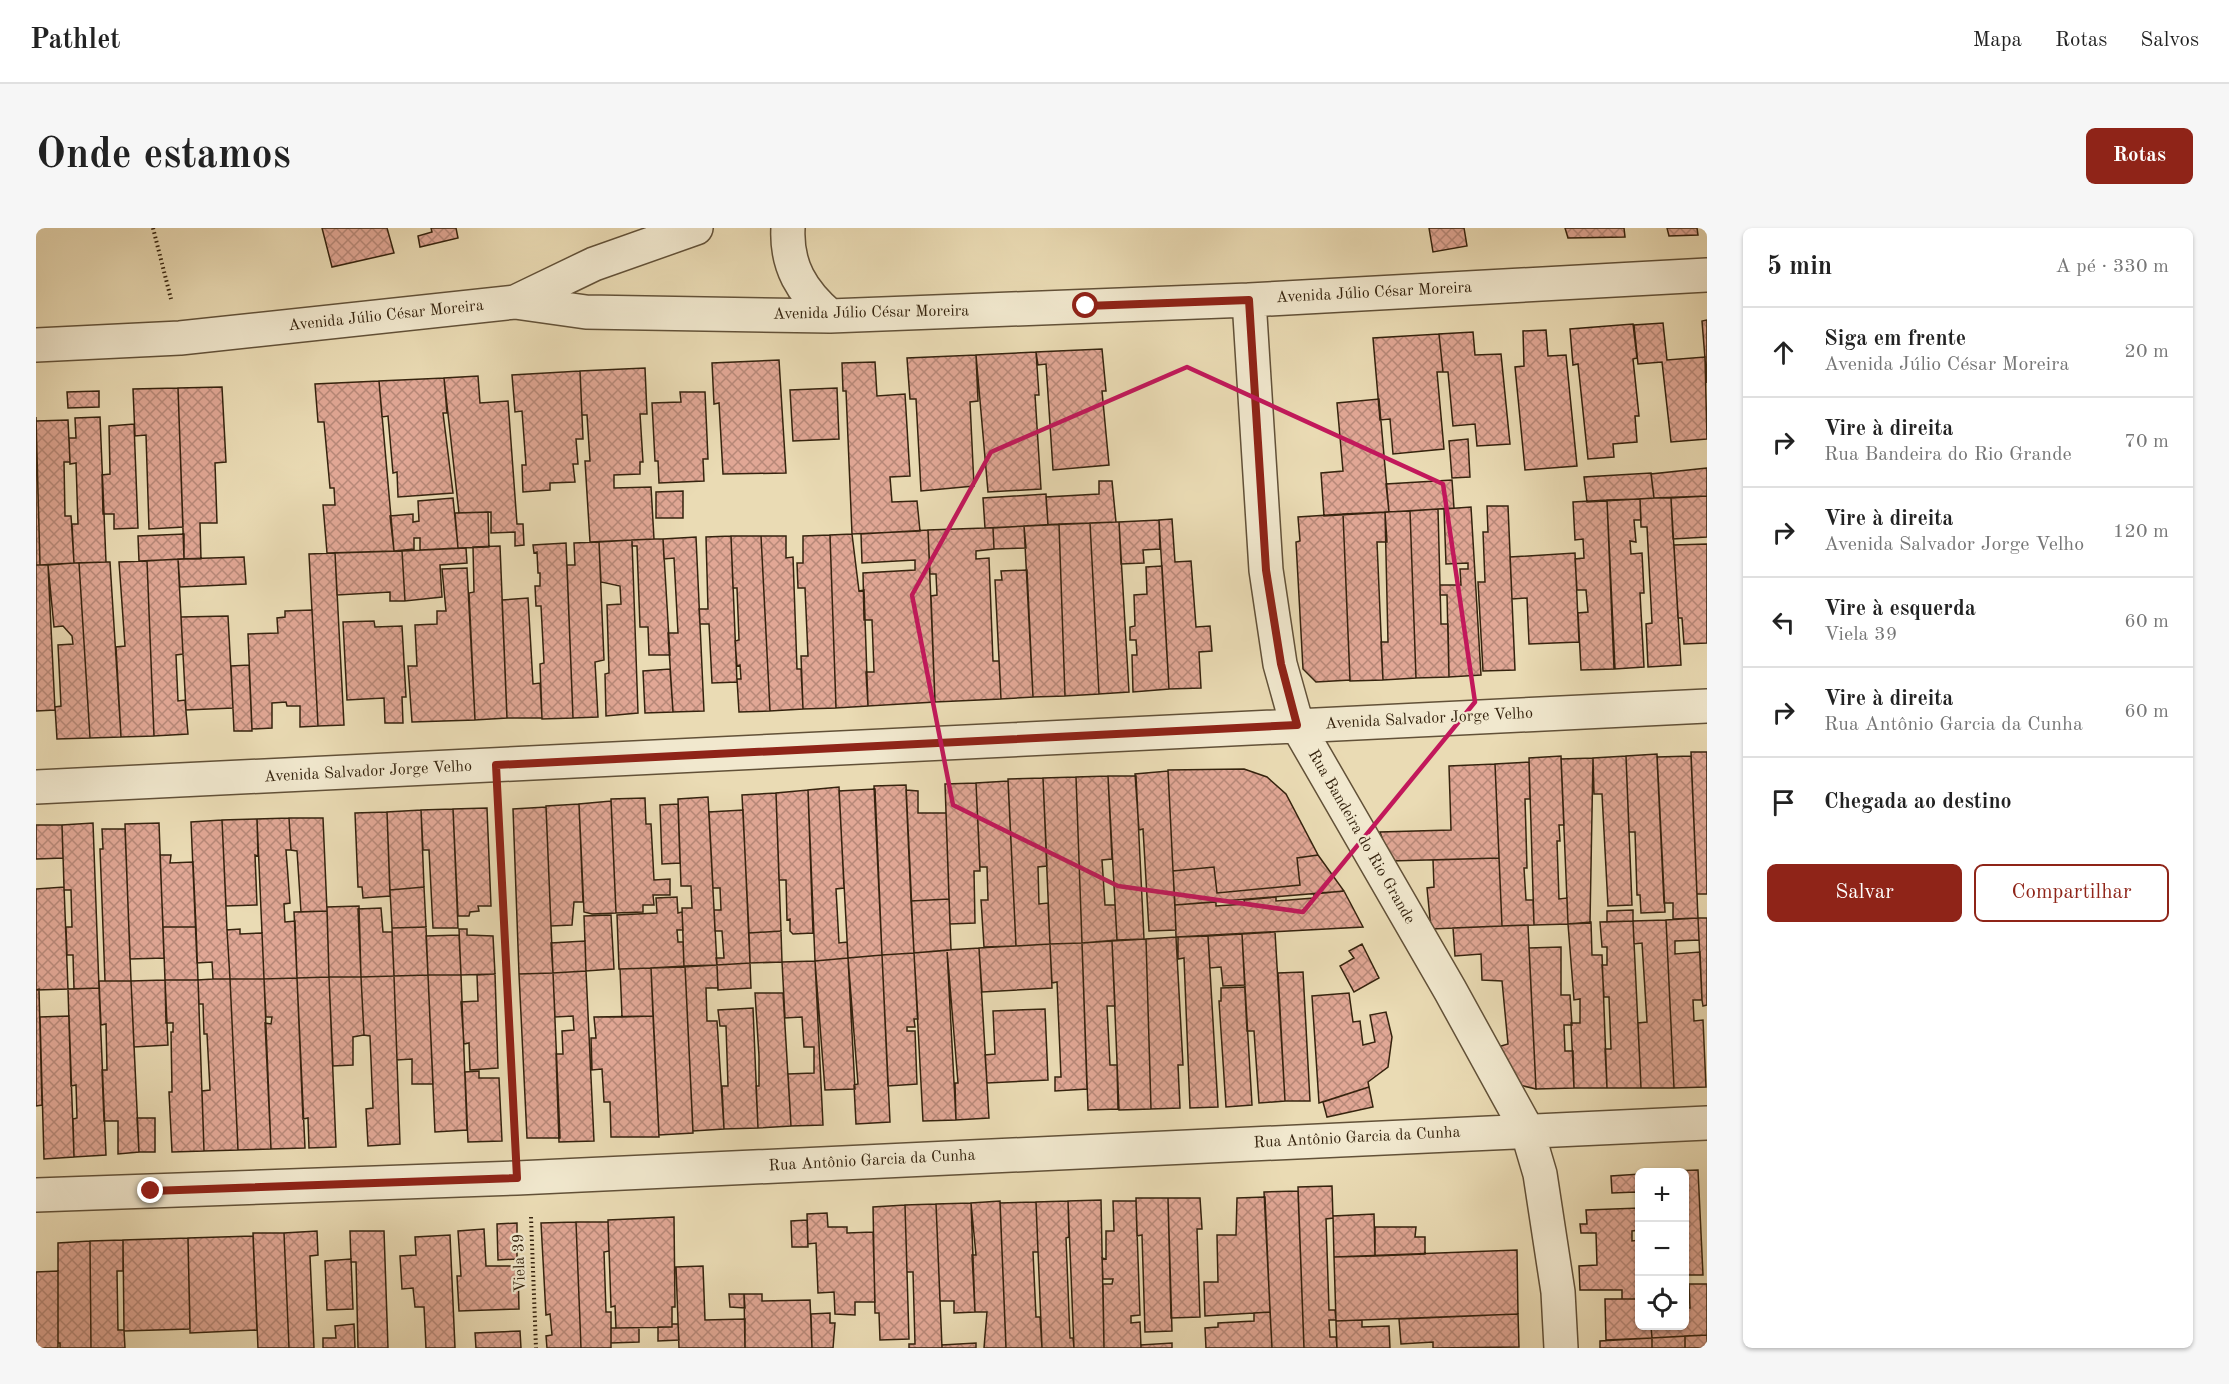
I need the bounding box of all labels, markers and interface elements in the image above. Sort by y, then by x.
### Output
text: Pathlet [30,27,121,55]
text: Mapa [1973,30,2022,51]
text: Rotas [2055,30,2107,51]
text: Salvos [2140,30,2199,51]
button: Rotas [2086,128,2193,184]
text: Onde estamos [36,135,291,177]
text: 5 min [1767,254,1832,280]
text: A pé · 330 m [2055,257,2169,277]
street label: Avenida Júlio César Moreira [1276,280,1472,306]
route start [1072,292,1098,318]
street label: Avenida Júlio César Moreira [288,298,485,334]
street label: Avenida Júlio César Moreira [773,303,969,323]
text: Siga em frente [1824,328,1966,350]
icon: ahead [1767,336,1800,369]
text: 20 m [2124,342,2169,362]
text: Avenida Júlio César Moreira [1824,355,2069,375]
text: Vire à direita [1824,418,1954,440]
icon: right [1767,426,1800,459]
text: 70 m [2124,432,2169,452]
text: Rua Bandeira do Rio Grande [1824,445,2072,465]
text: Vire à direita [1824,508,1954,530]
icon: right [1767,516,1800,549]
text: 120 m [2113,522,2169,542]
text: Avenida Salvador Jorge Velho [1824,535,2084,555]
text: Vire à esquerda [1824,598,1976,620]
icon: left [1767,606,1800,639]
text: 60 m [2124,612,2169,632]
text: Viela 39 [1824,625,1897,645]
text: Vire à direita [1824,688,1954,710]
icon: right [1767,696,1800,729]
text: 60 m [2124,702,2169,722]
street label: Avenida Salvador Jorge Velho [1325,706,1533,732]
text: Rua Antônio Garcia da Cunha [1824,715,2083,735]
street label: Rua Bandeira do Rio Grande [1305,747,1417,927]
street label: Avenida Salvador Jorge Velho [264,759,472,785]
icon: arrive [1767,786,1800,819]
text: Chegada ao destino [1824,791,2012,813]
button: Salvar [1767,864,1962,922]
button: Compartilhar [1974,864,2169,922]
street label: Rua Antônio Garcia da Cunha [1253,1125,1461,1151]
street label: Rua Antônio Garcia da Cunha [768,1148,976,1174]
map controls [1635,1168,1689,1330]
button: + [1635,1168,1689,1222]
route end [137,1177,163,1203]
button: − [1635,1222,1689,1276]
street label: Viela 39 [511,1233,529,1293]
button: locate [1635,1276,1689,1330]

